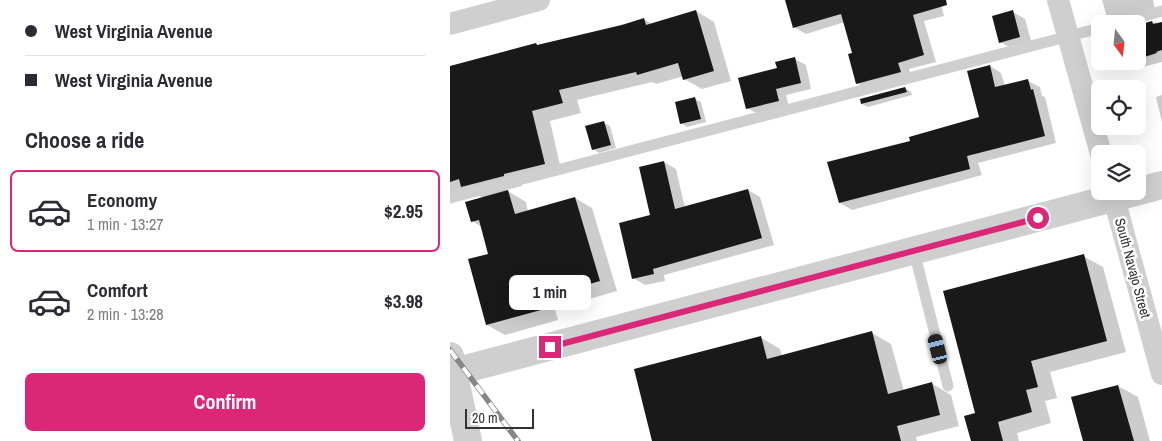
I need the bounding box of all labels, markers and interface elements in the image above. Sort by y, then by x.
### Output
north arrow [1091,15,1146,70]
map controls [1091,15,1146,200]
text: West Virginia Avenue [55,18,213,44]
text: West Virginia Avenue [55,67,213,93]
button: locate [1091,80,1146,135]
text: Choose a ride [25,125,144,155]
button: layers [1091,145,1146,200]
text: Economy [87,187,157,213]
icon: car [27,189,72,234]
text: $2.95 [384,198,423,224]
route start [1027,207,1049,229]
text: 1 min · 13:27 [87,213,164,235]
street label: South Navajo Street [1111,216,1155,320]
callout: 1 min [509,274,591,310]
text: Comfort [87,277,148,303]
icon: car [27,279,72,324]
text: 1 min [533,281,567,303]
text: $3.98 [384,288,423,314]
text: 2 min · 13:28 [87,303,164,325]
car [927,333,948,365]
route end [539,336,561,358]
button: Confirm [25,373,425,431]
scale bar [465,406,534,429]
text: 20 m [472,409,498,427]

